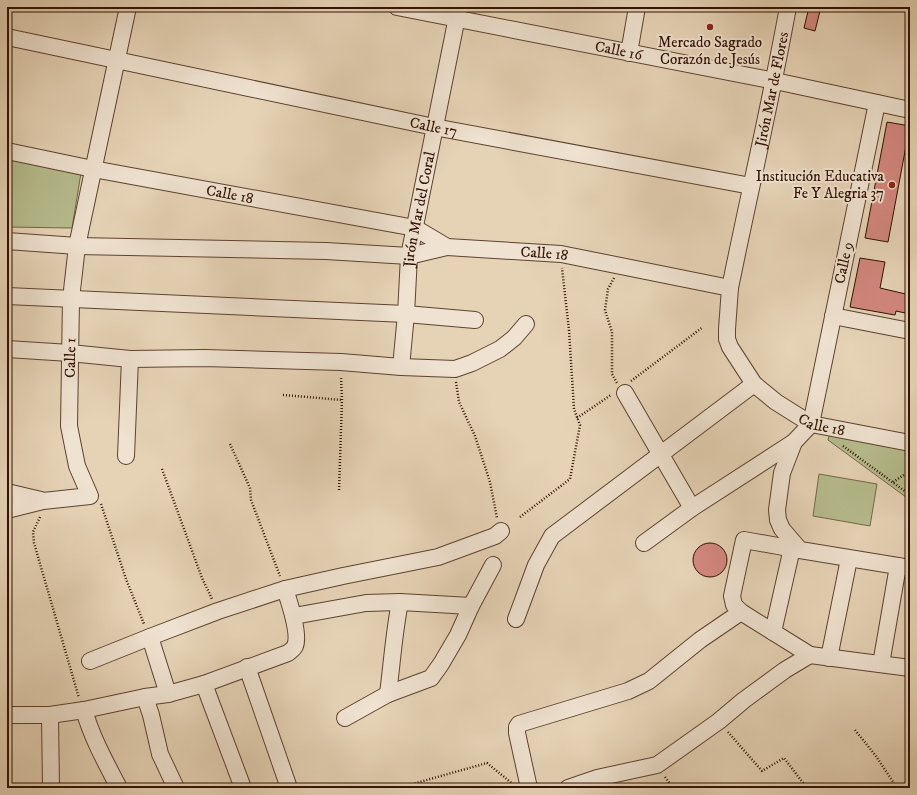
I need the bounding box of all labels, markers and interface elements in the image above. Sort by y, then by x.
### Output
marker: Mercado Sagrado Corazón de Jesús [705,22,715,32]
street label: Jirón Mar de Flores [750,30,793,151]
place label: Mercado Sagrado Corazón de Jesús [658,33,762,69]
street label: Calle 16 [593,36,645,65]
street label: Calle 17 [408,113,459,141]
street label: Jirón Mar del Coral [399,149,439,270]
place label: Institución Educativa Fe Y Alegria 37 [756,167,885,203]
street label: Calle 18 [205,180,255,208]
marker: Institución Educativa Fe Y Alegria 37 [887,180,897,190]
street label: Calle 9 [830,240,858,286]
street label: Calle 18 [520,242,570,265]
street label: Calle 1 [60,338,80,378]
street label: Calle 18 [795,409,847,440]

